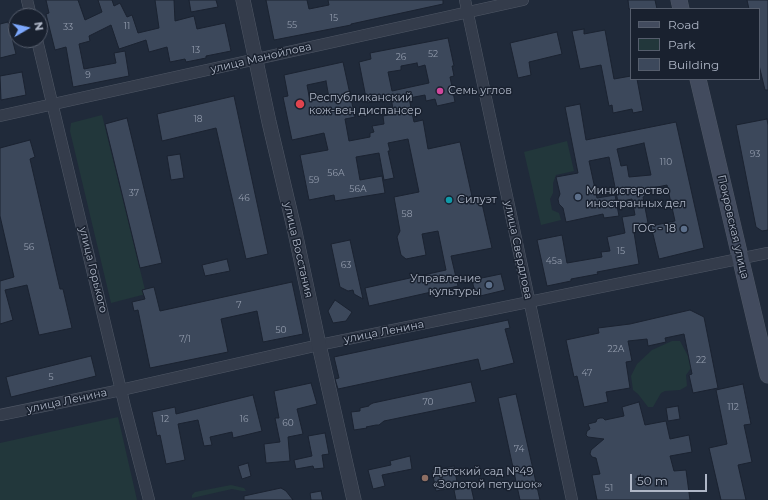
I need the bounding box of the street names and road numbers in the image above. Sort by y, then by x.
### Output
street label: улица Манойлова [209,40,313,76]
street label: Покровская улица [715,174,751,280]
street label: улица Свердлова [501,200,535,300]
street label: улица Восстания [281,201,315,299]
street label: улица Горького [76,226,110,314]
street label: улица Ленина [343,318,425,346]
street label: улица Ленина [26,386,108,416]

